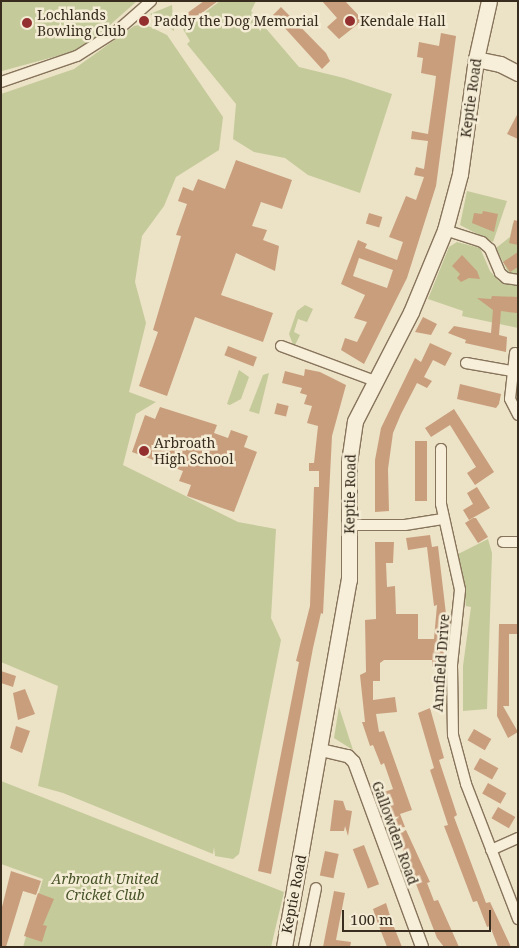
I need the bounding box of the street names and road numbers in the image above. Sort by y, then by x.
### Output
street label: Keptie Road [457,57,485,139]
street label: Keptie Road [341,454,359,534]
street label: Annfield Drive [429,613,453,713]
street label: Gallowden Road [368,779,422,887]
street label: Keptie Road [278,853,310,935]

